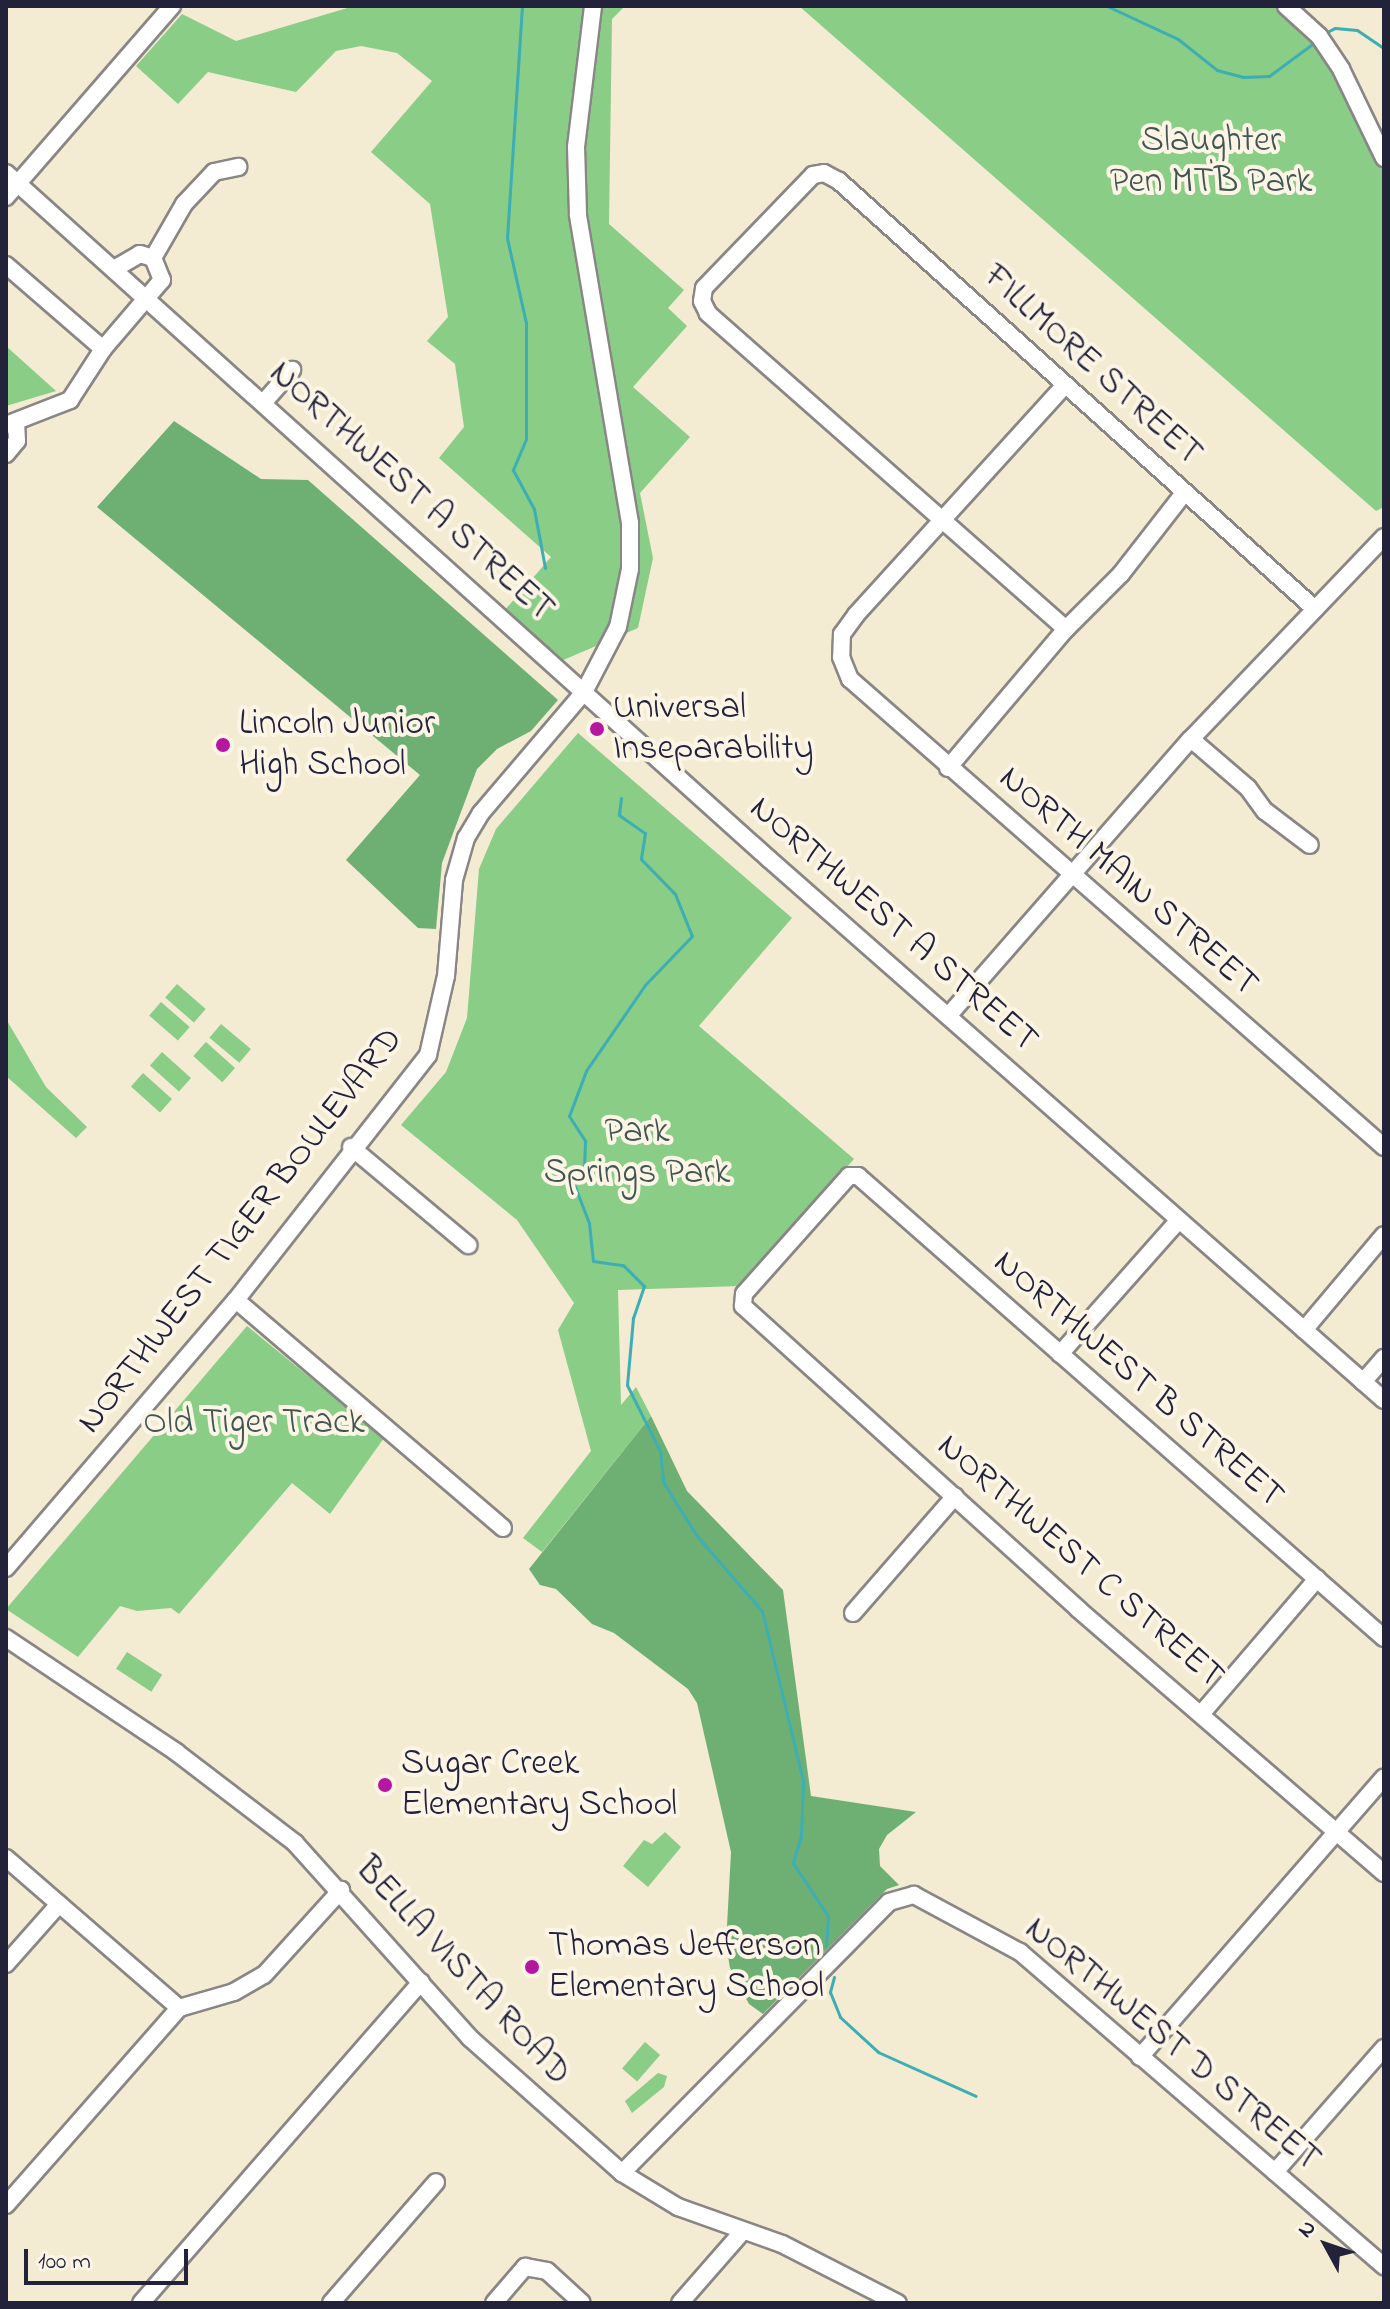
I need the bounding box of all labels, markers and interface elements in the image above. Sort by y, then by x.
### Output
park label: Slaughter Pen MTB Park [1110,119,1312,204]
street label: FILLMORE STREET [973,256,1211,476]
street label: NORTHWEST A STREET [260,353,562,631]
place label: Universal Inseparability [613,686,813,771]
place label: Lincoln Junior High School [239,702,435,787]
marker: Universal Inseparability [588,720,606,738]
marker: Lincoln Junior High School [214,736,232,754]
street label: NORTH MAIN STREET [989,757,1267,1007]
street label: NORTHWEST A STREET [740,788,1046,1062]
street label: NORTHWEST TIGER BOULEVARD [69,1019,413,1443]
park label: Park Springs Park [544,1110,730,1195]
street label: NORTHWEST B STREET [984,1242,1292,1518]
park label: Old Tiger Track [143,1402,365,1446]
street label: NORTHWEST C STREET [928,1426,1232,1698]
place label: Sugar Creek Elementary School [401,1742,677,1827]
marker: Sugar Creek Elementary School [376,1776,394,1794]
street label: BELLA VISTA ROAD [345,1849,579,2095]
street label: NORTHWEST D STREET [1015,1909,1329,2181]
place label: Thomas Jefferson Elementary School [548,1924,824,2009]
marker: Thomas Jefferson Elementary School [523,1958,541,1976]
north arrow [1286,2205,1366,2285]
text: N [1291,2214,1325,2246]
scale bar [28,2233,192,2283]
text: 100 m [38,2245,91,2280]

